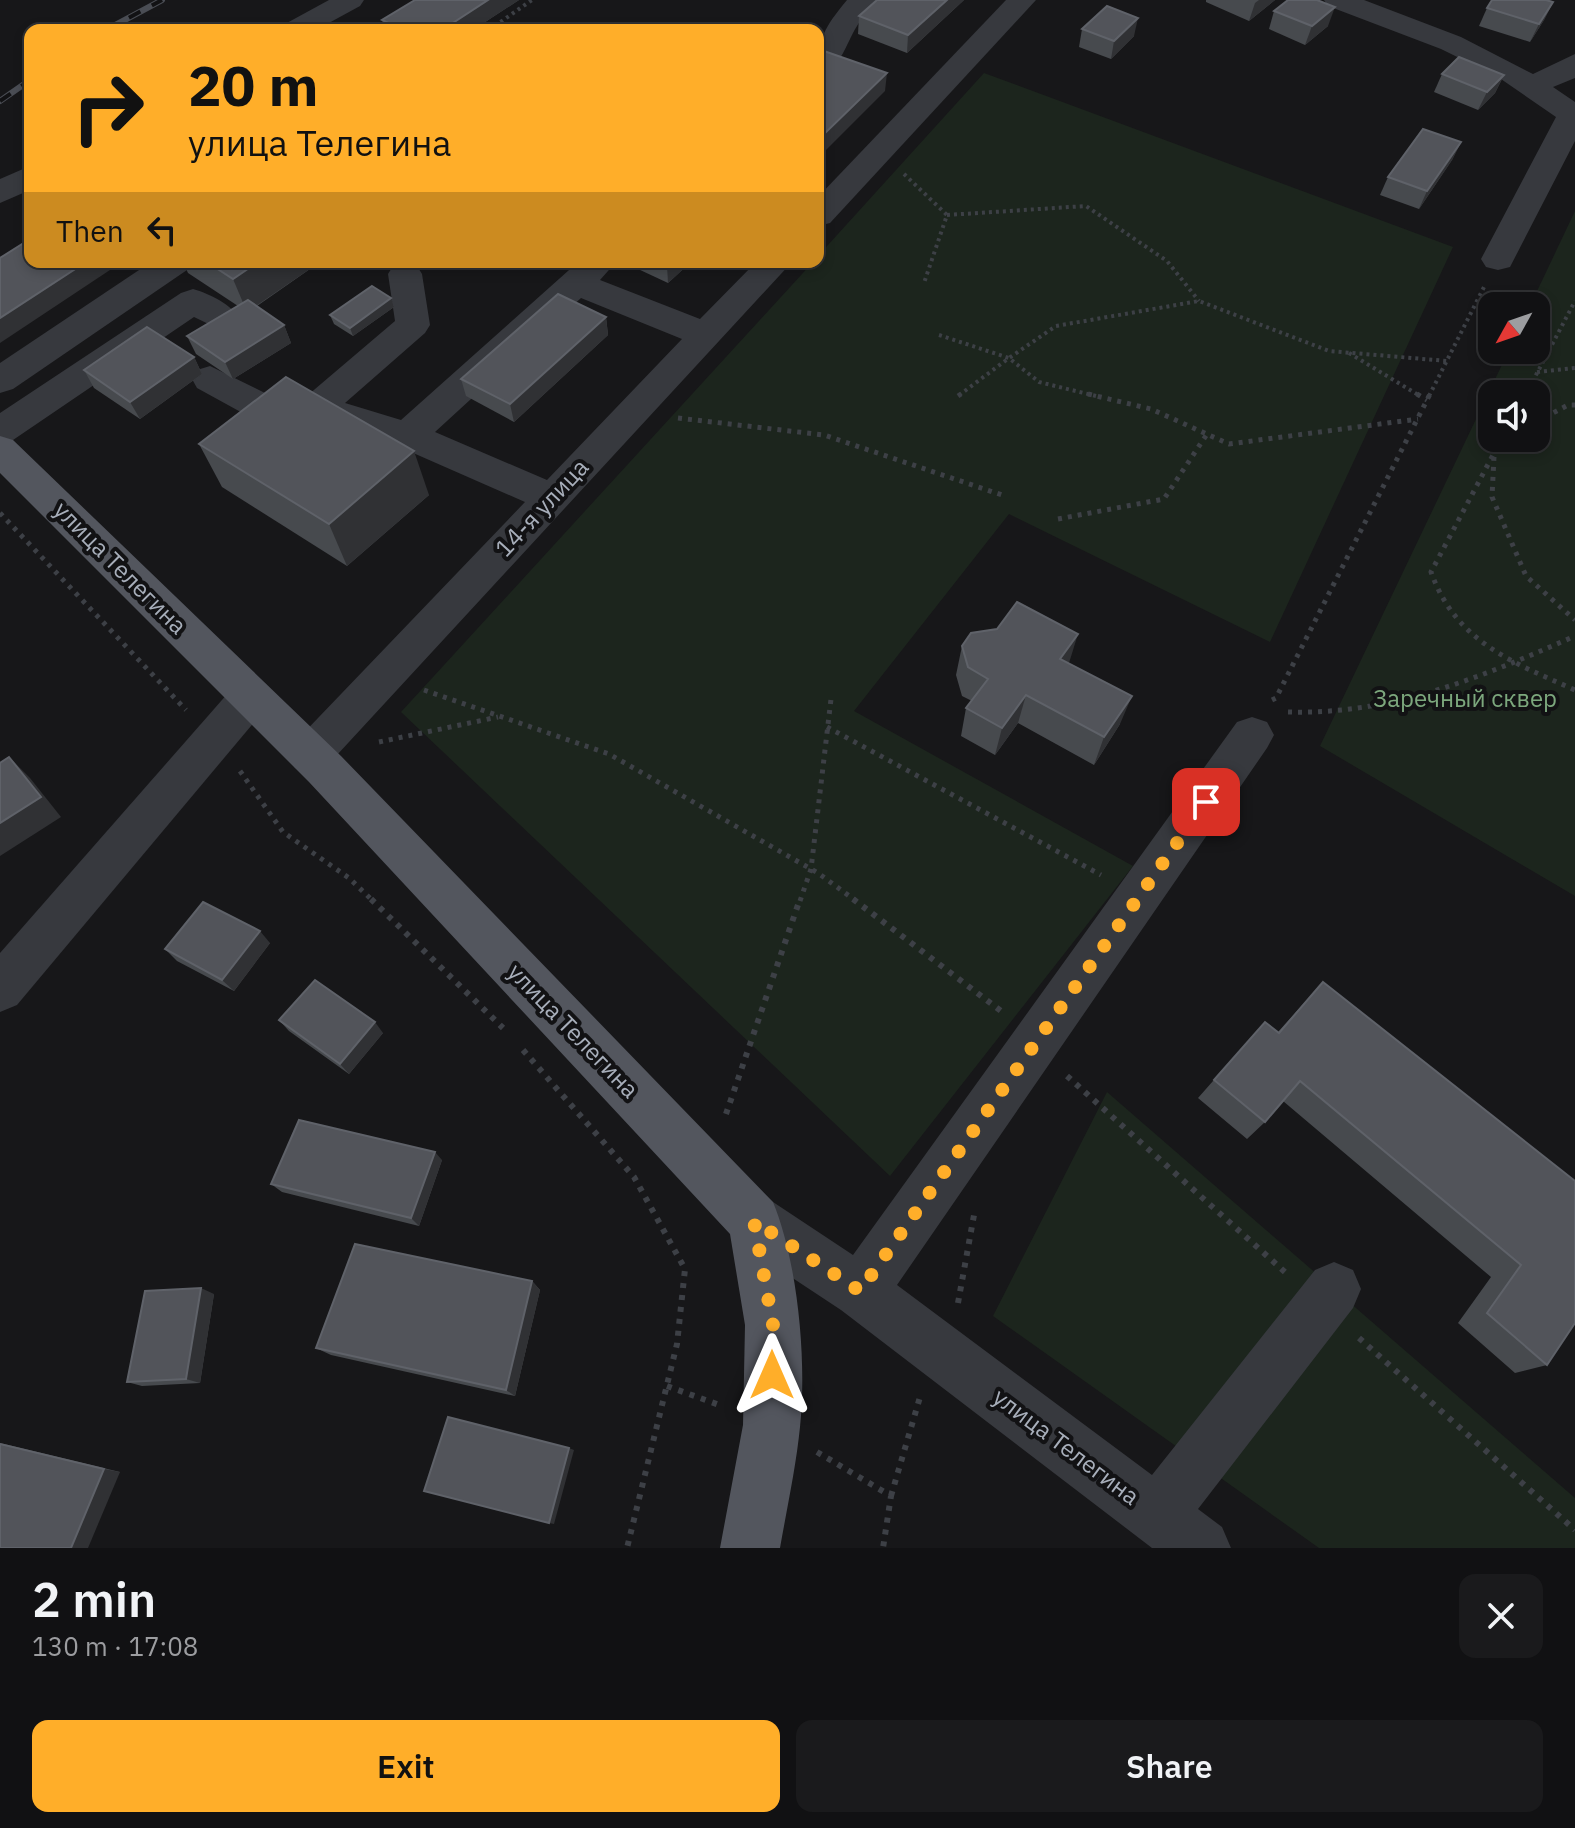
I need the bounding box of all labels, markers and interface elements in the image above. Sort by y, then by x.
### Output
text: 20 m [188,49,318,121]
icon: right [56,56,160,160]
text: улица Телегина [188,119,452,166]
icon: left [140,208,184,252]
text: Then [56,211,124,250]
north arrow [1478,292,1550,364]
map controls [1478,292,1550,452]
button: sound [1478,380,1550,452]
street label: 14-я улица [487,451,595,563]
street label: улица Телегина [47,494,194,641]
park label: Заречный сквер [1373,682,1557,714]
pin [1172,768,1240,836]
icon: arrive [1184,780,1228,824]
street label: улица Телегина [501,956,646,1105]
position arrow [730,1333,814,1417]
street label: улица Телегина [987,1381,1147,1512]
text: 2 min [32,1568,156,1630]
button: close [1459,1574,1543,1658]
text: 130 m · 17:08 [32,1629,198,1663]
button: Exit [32,1720,780,1812]
button: Share [796,1720,1543,1812]

